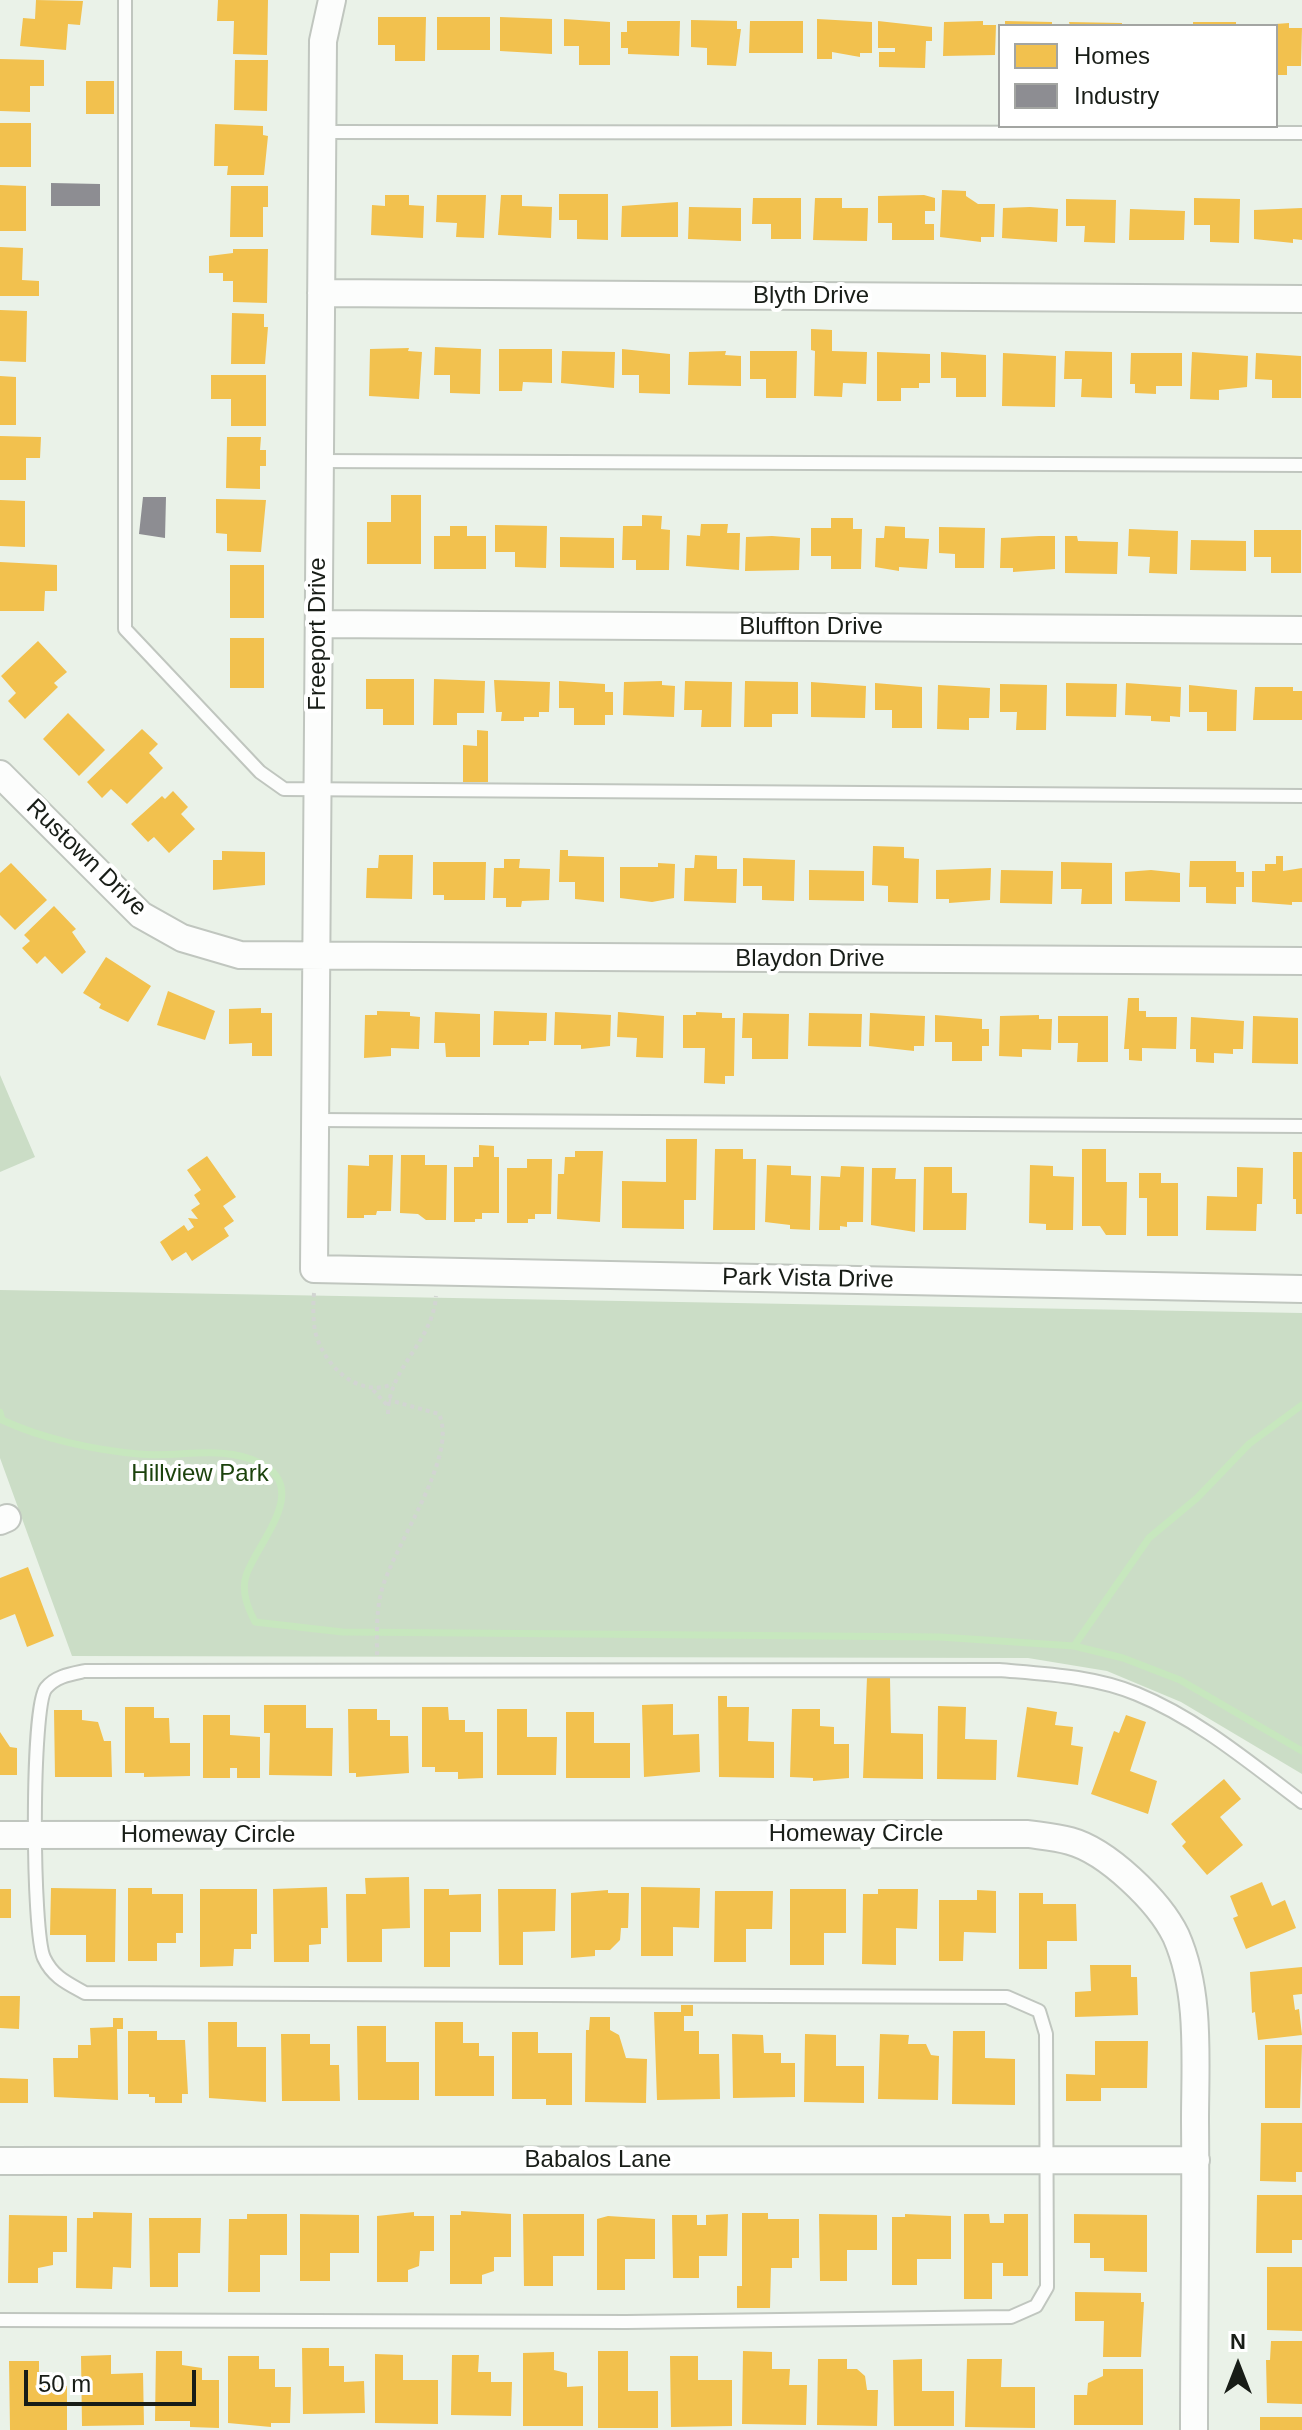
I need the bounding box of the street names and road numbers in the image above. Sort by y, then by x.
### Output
street label: Blyth Drive [753,282,869,310]
street label: Freeport Drive [304,557,332,711]
street label: Bluffton Drive [739,613,883,641]
street label: Rustown Drive [20,793,152,923]
street label: Blaydon Drive [735,945,885,973]
street label: Park Vista Drive [722,1263,894,1295]
street label: Homeway Circle [769,1820,943,1848]
street label: Homeway Circle [121,1821,295,1849]
street label: Babalos Lane [525,2146,671,2174]

